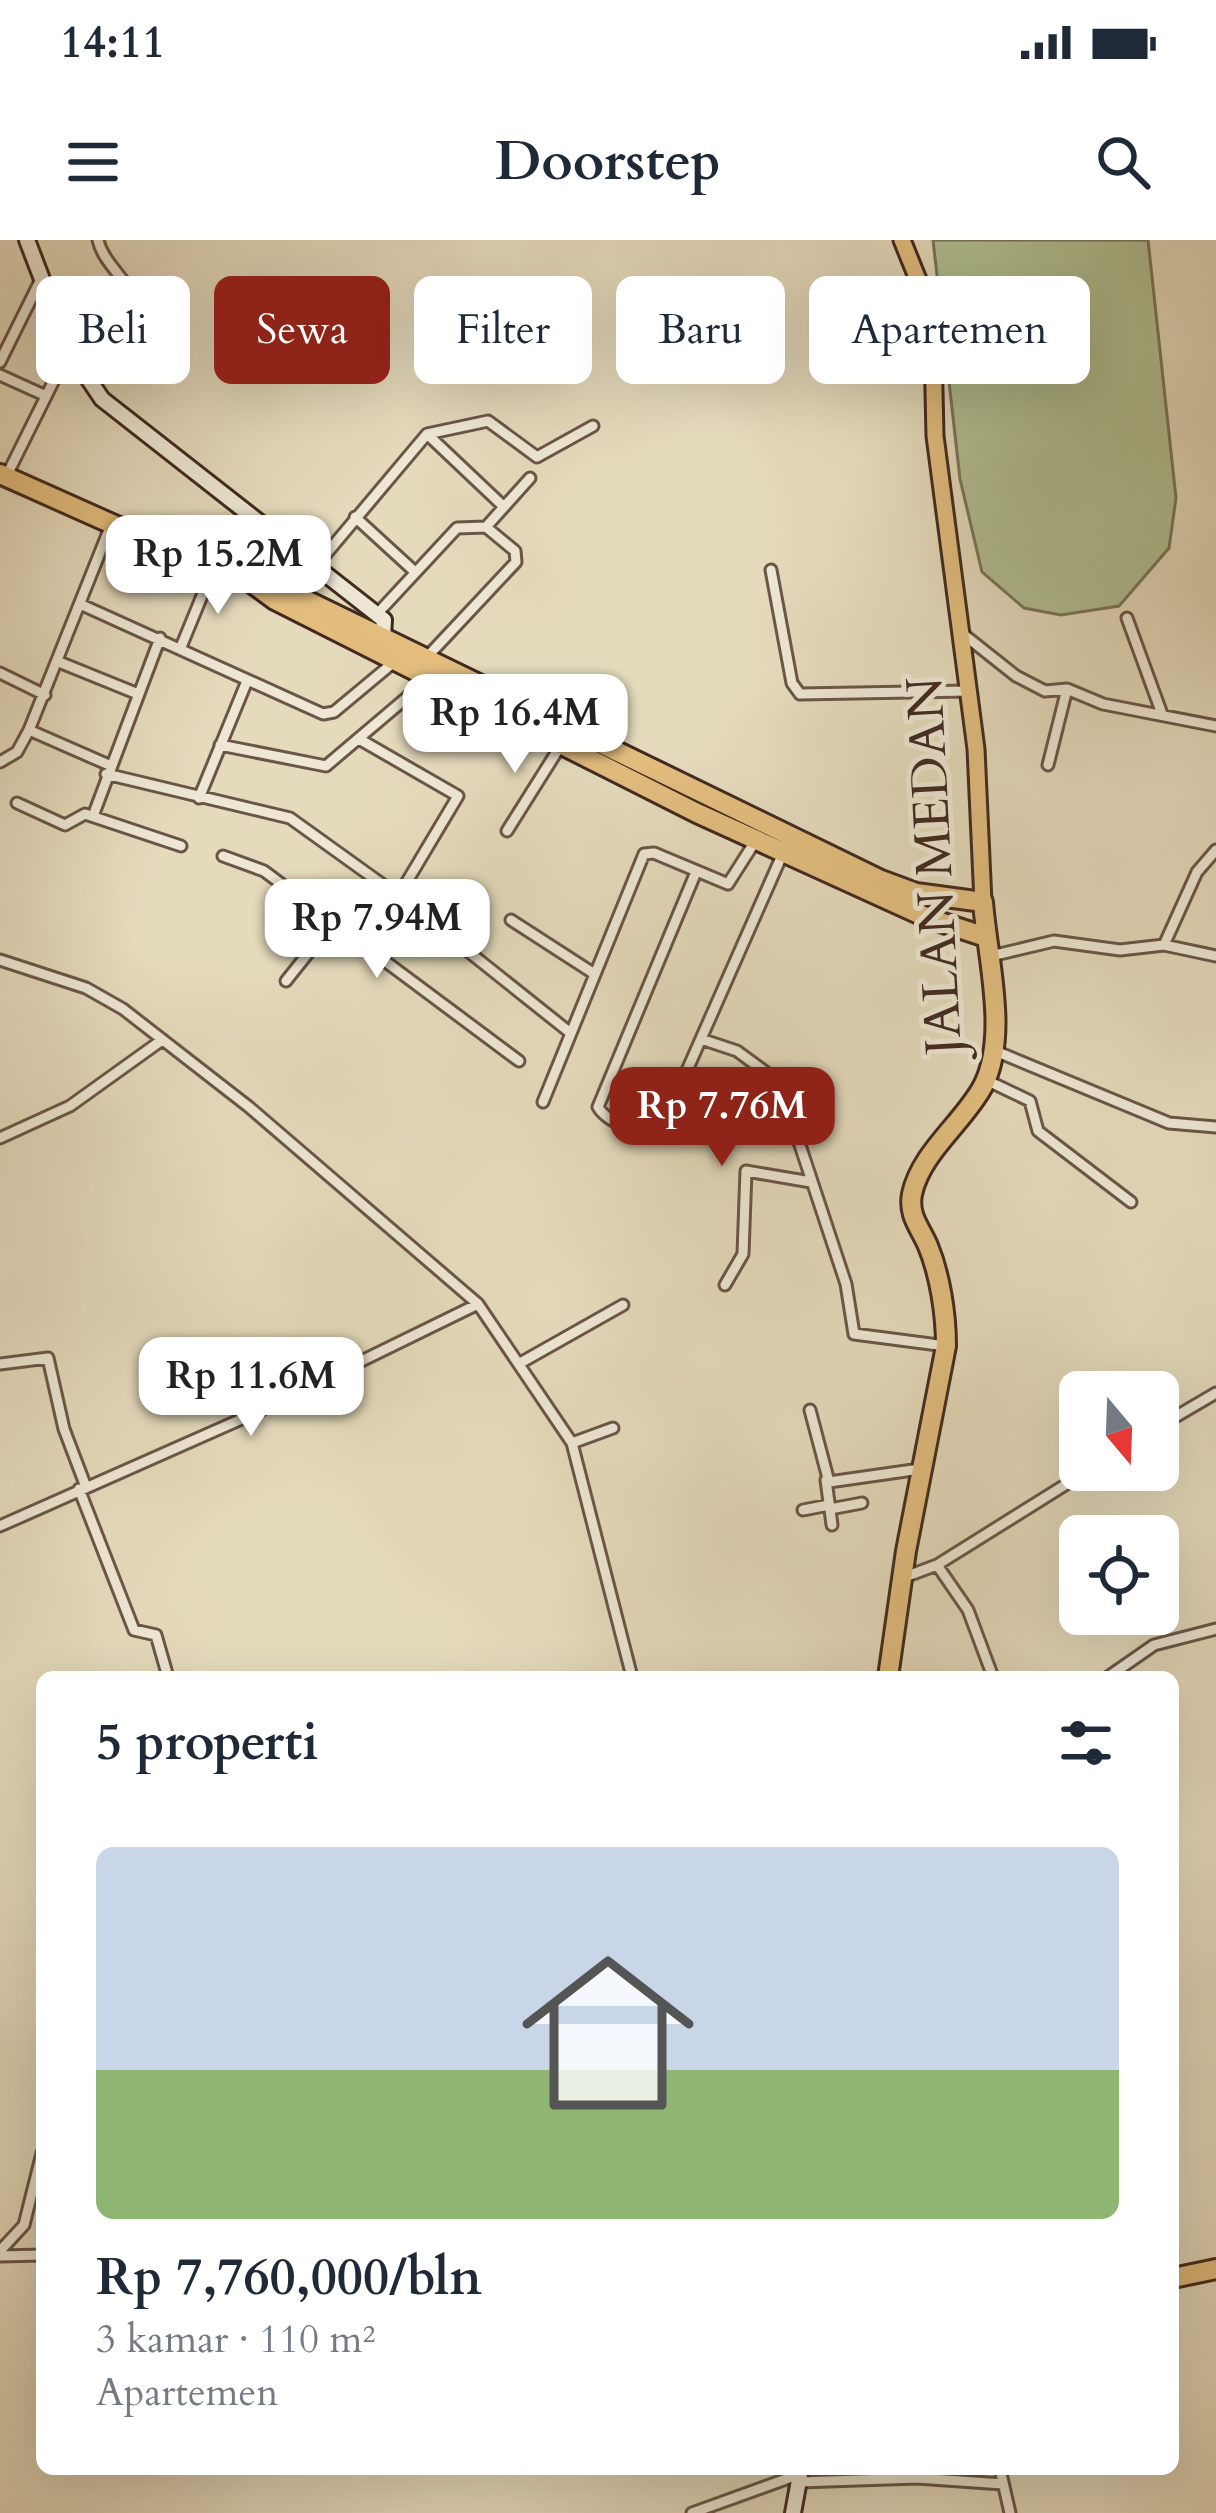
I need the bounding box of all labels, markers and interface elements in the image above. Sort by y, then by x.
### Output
text: 14:11 [60,12,165,73]
text: Doorstep [495,126,721,199]
icon: menu [60,129,126,195]
icon: search [1090,129,1156,195]
chip: Beli [36,276,190,384]
chip: Sewa [214,276,390,384]
chip: Filter [414,276,592,384]
chip: Baru [616,276,785,384]
chip: Apartemen [809,276,1090,384]
pin: Rp 15.2M [94,515,342,617]
text: Rp 15.2M [133,527,303,580]
pin: Rp 16.4M [391,674,639,776]
street label: JALAN MEDAN [890,675,980,1064]
text: Rp 16.4M [430,686,600,739]
pin: Rp 7.94M [253,879,501,981]
text: Rp 7.94M [292,891,462,944]
pin: Rp 7.76M [598,1067,846,1169]
text: Rp 7.76M [637,1079,807,1132]
pin: Rp 11.6M [127,1337,375,1439]
text: Rp 11.6M [166,1349,336,1402]
north arrow [1059,1371,1179,1491]
map controls [1059,1371,1179,1635]
button: locate [1059,1515,1179,1635]
text: 5 properti [96,1708,319,1778]
icon: filters [1053,1710,1119,1776]
icon: home [500,1925,716,2141]
text: Rp 7,760,000/bln [96,2243,482,2313]
text: 3 kamar · 110 m² [96,2313,376,2366]
text: Apartemen [96,2366,278,2419]

